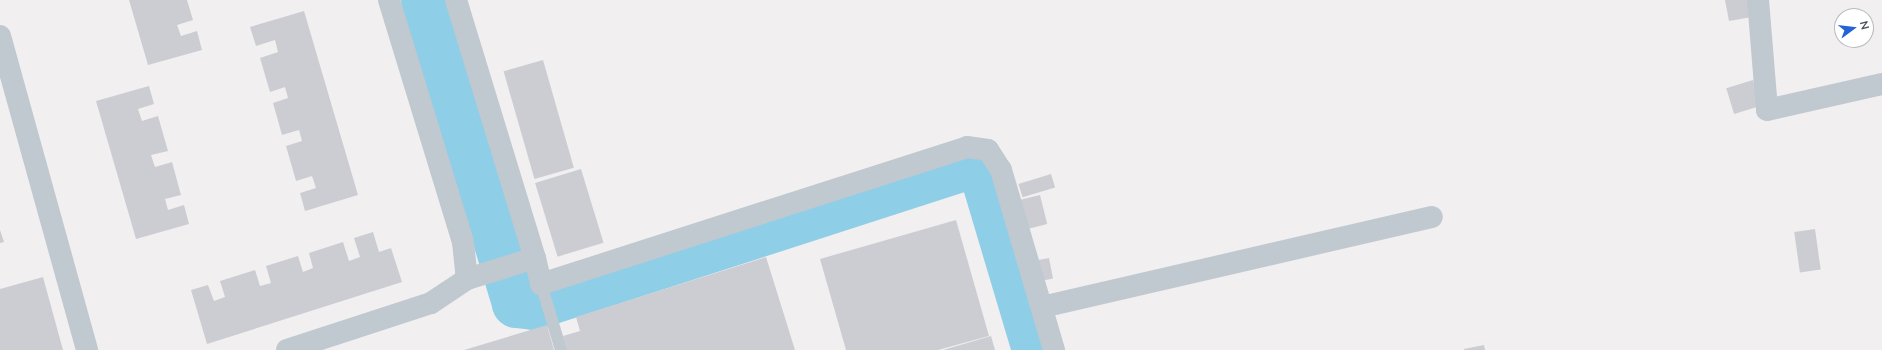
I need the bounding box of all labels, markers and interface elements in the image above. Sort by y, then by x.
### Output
north arrow [1834,8,1874,48]
text: N [1857,19,1872,31]

